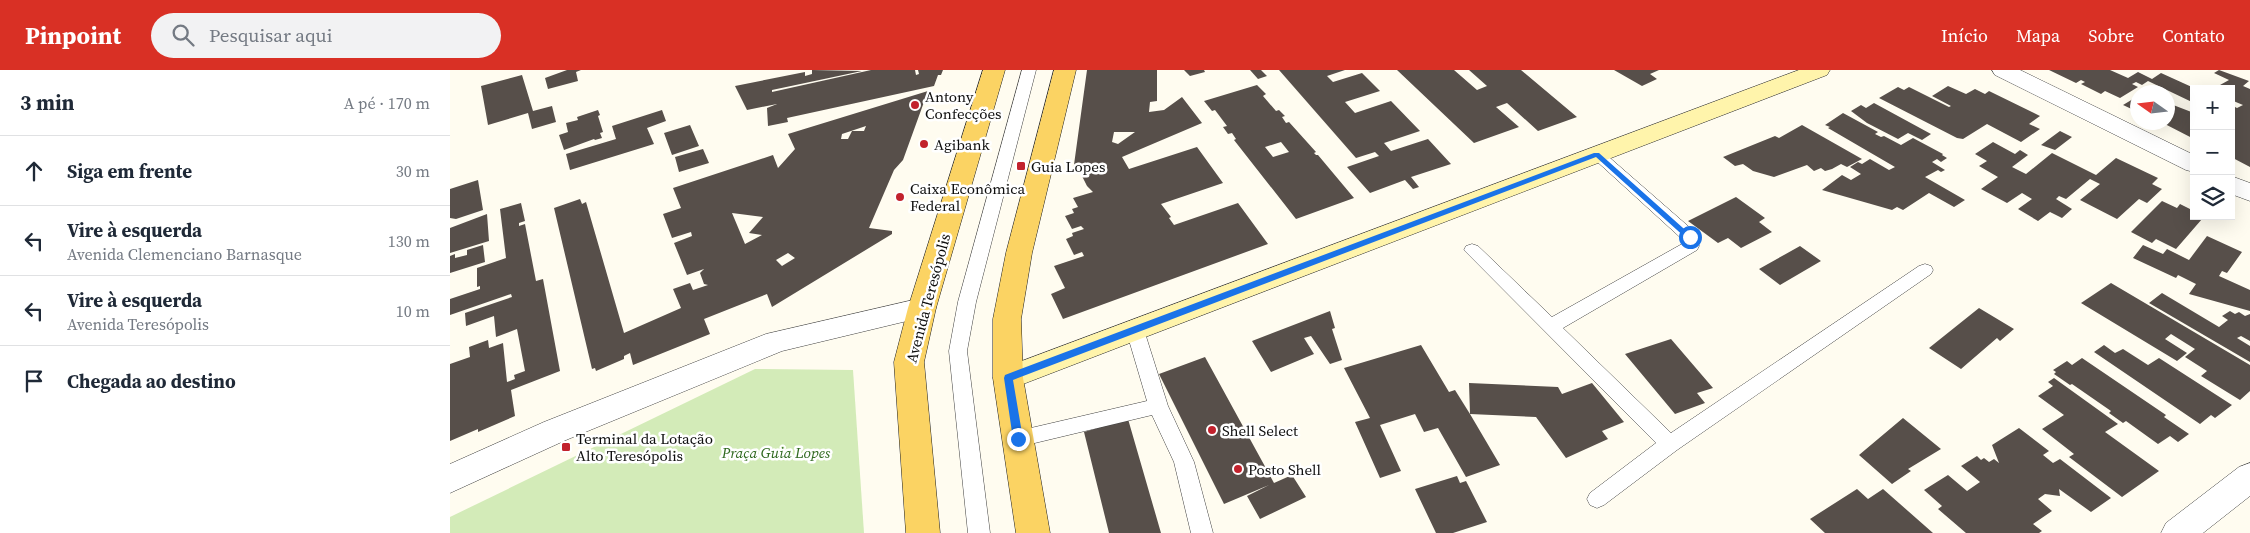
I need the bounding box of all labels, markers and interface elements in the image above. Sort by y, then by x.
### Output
search box [151,13,501,58]
text: Pinpoint [25,19,121,52]
icon: search [169,21,197,49]
text: Pesquisar aqui [209,22,332,48]
text: Início [1941,23,1988,48]
text: Mapa [2016,23,2060,48]
text: Sobre [2088,23,2134,48]
text: Contato [2162,23,2225,48]
north arrow [2130,85,2175,130]
map controls [2190,85,2235,220]
button: + [2190,85,2235,130]
place label: Antony Confecções [925,86,1002,124]
text: 3 min [20,88,75,117]
text: A pé · 170 m [344,92,430,114]
marker: Antony Confecções [909,99,921,111]
button: − [2190,130,2235,175]
place label: Agibank [934,134,991,155]
marker: Agibank [918,138,930,150]
place label: Guia Lopes [1031,156,1106,177]
icon: ahead [20,157,48,185]
text: Siga em frente [67,158,192,184]
text: 30 m [396,160,430,182]
marker: Guia Lopes [1015,160,1027,172]
button: layers [2190,175,2235,220]
place label: Caixa Econômica Federal [910,178,1026,216]
marker: Caixa Econômica Federal [894,191,906,203]
text: Vire à esquerda [67,217,202,243]
route start [1679,226,1702,249]
icon: left [20,227,48,255]
text: 130 m [388,230,430,252]
street label: Avenida Teresópolis [901,231,955,365]
text: Avenida Clemenciano Barnasque [67,243,302,265]
text: Vire à esquerda [67,287,202,313]
icon: left [20,297,48,325]
text: 10 m [396,300,430,322]
text: Avenida Teresópolis [67,313,209,335]
icon: arrive [20,367,48,395]
text: Chegada ao destino [67,368,236,394]
place label: Shell Select [1222,420,1298,441]
marker: Shell Select [1206,424,1218,436]
place label: Terminal da Lotação Alto Teresópolis [576,428,713,466]
route end [1007,428,1030,451]
marker: Terminal da Lotação Alto Teresópolis [560,441,572,453]
park label: Praça Guia Lopes [721,442,831,463]
place label: Posto Shell [1248,459,1321,480]
marker: Posto Shell [1232,463,1244,475]

